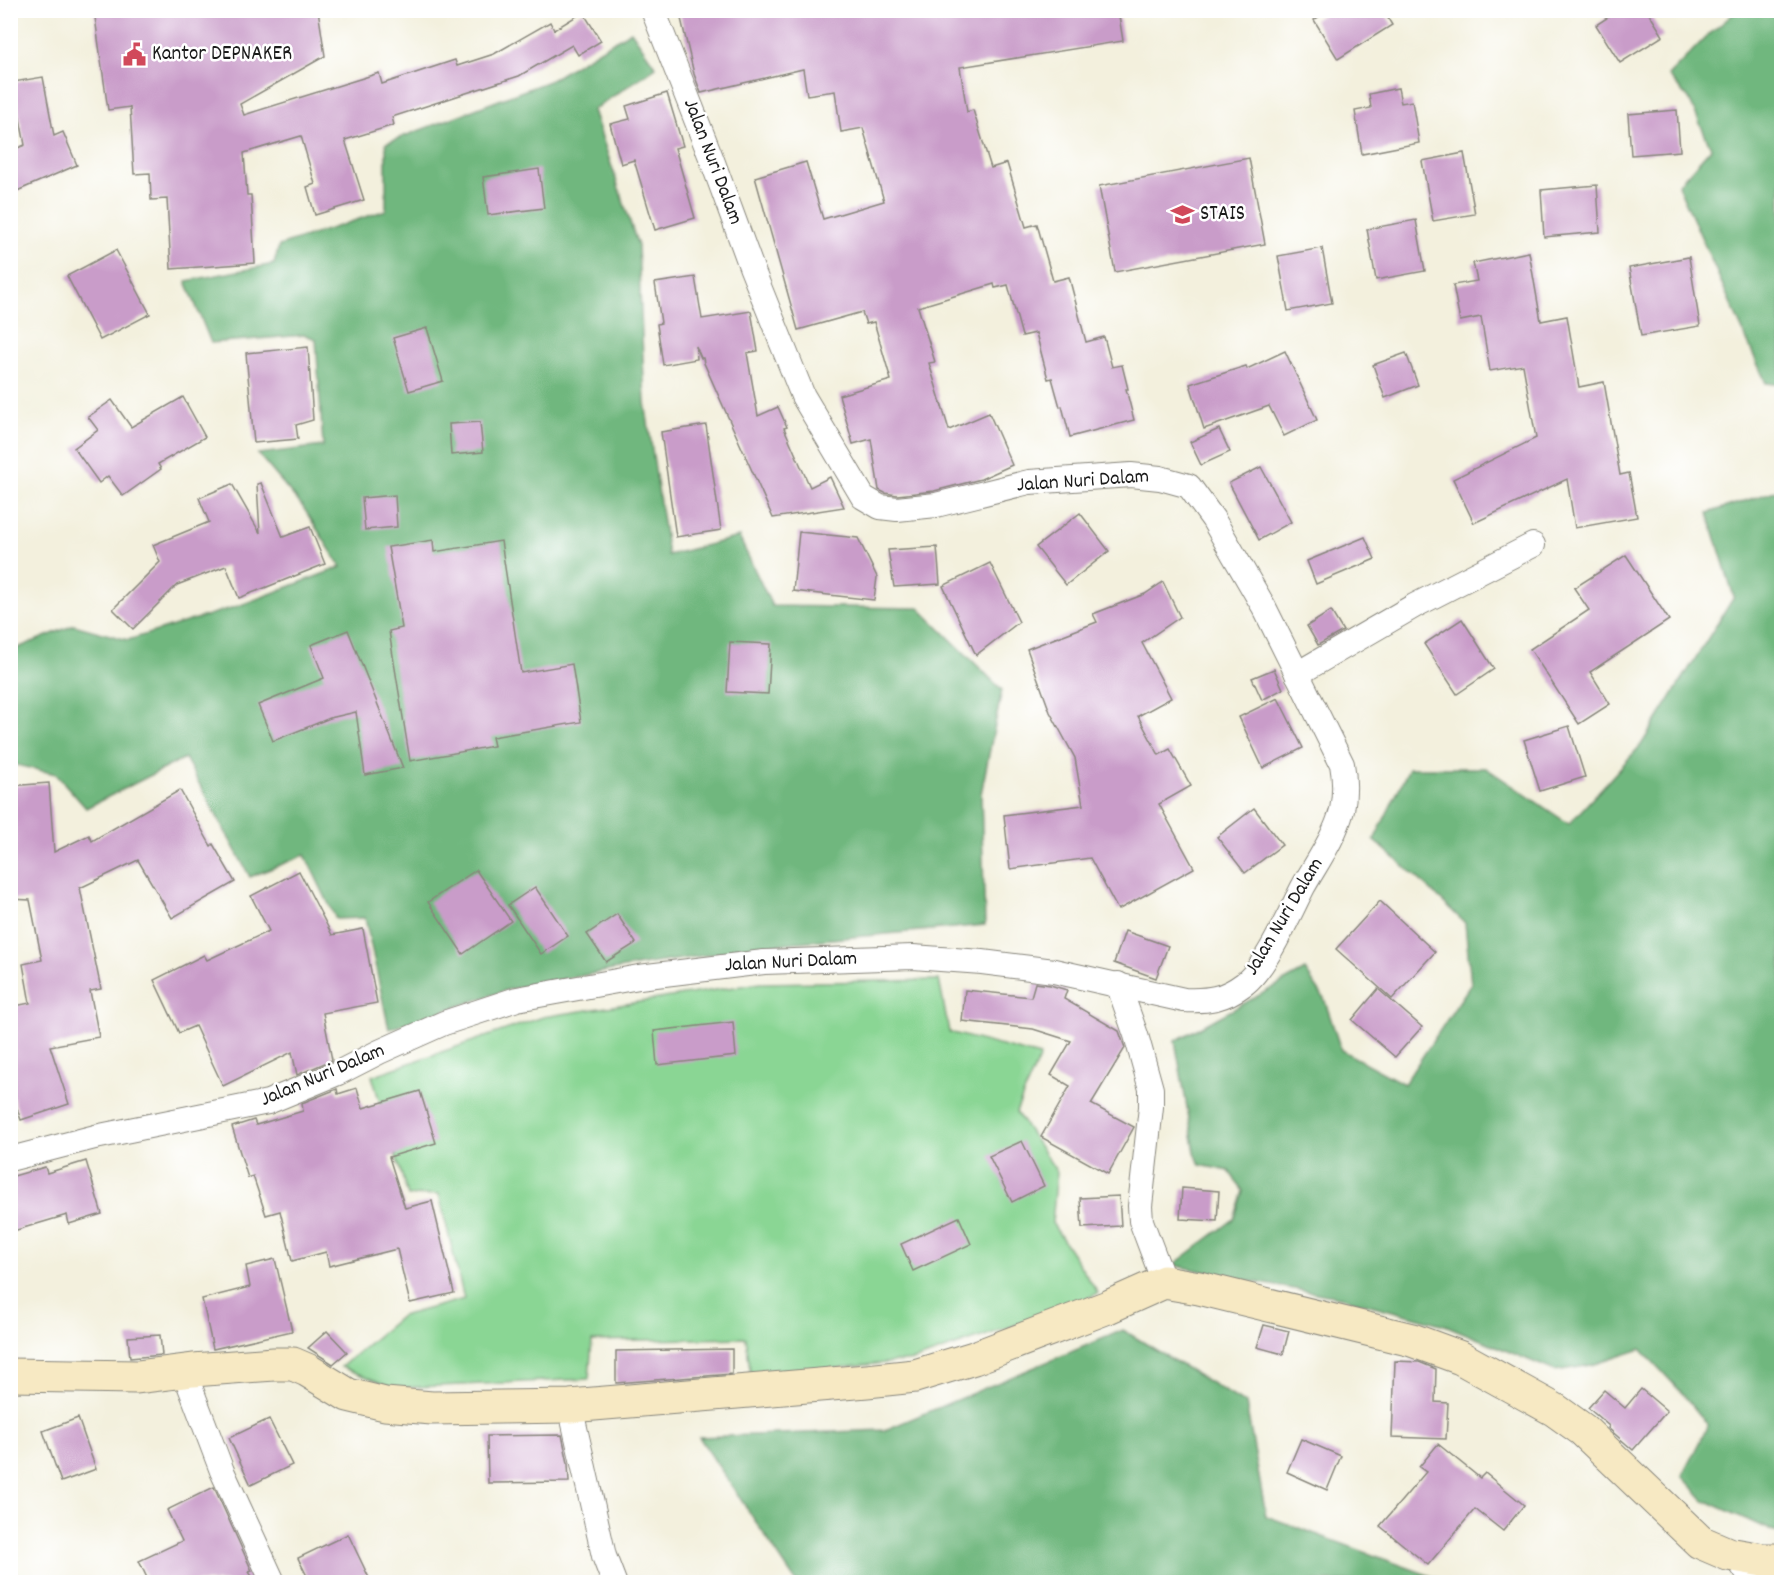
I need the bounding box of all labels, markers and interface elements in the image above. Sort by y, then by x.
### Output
place label: Kantor DEPNAKER [152,40,292,70]
public building icon: Kantor DEPNAKER [121,42,147,68]
street label: Jalan Nuri Dalam [674,95,750,229]
place label: STAIS [1200,200,1245,230]
school or university icon: STAIS [1169,202,1195,228]
street label: Jalan Nuri Dalam [1016,462,1150,502]
street label: Jalan Nuri Dalam [1238,852,1332,982]
street label: Jalan Nuri Dalam [724,945,858,981]
street label: Jalan Nuri Dalam [256,1036,390,1116]

